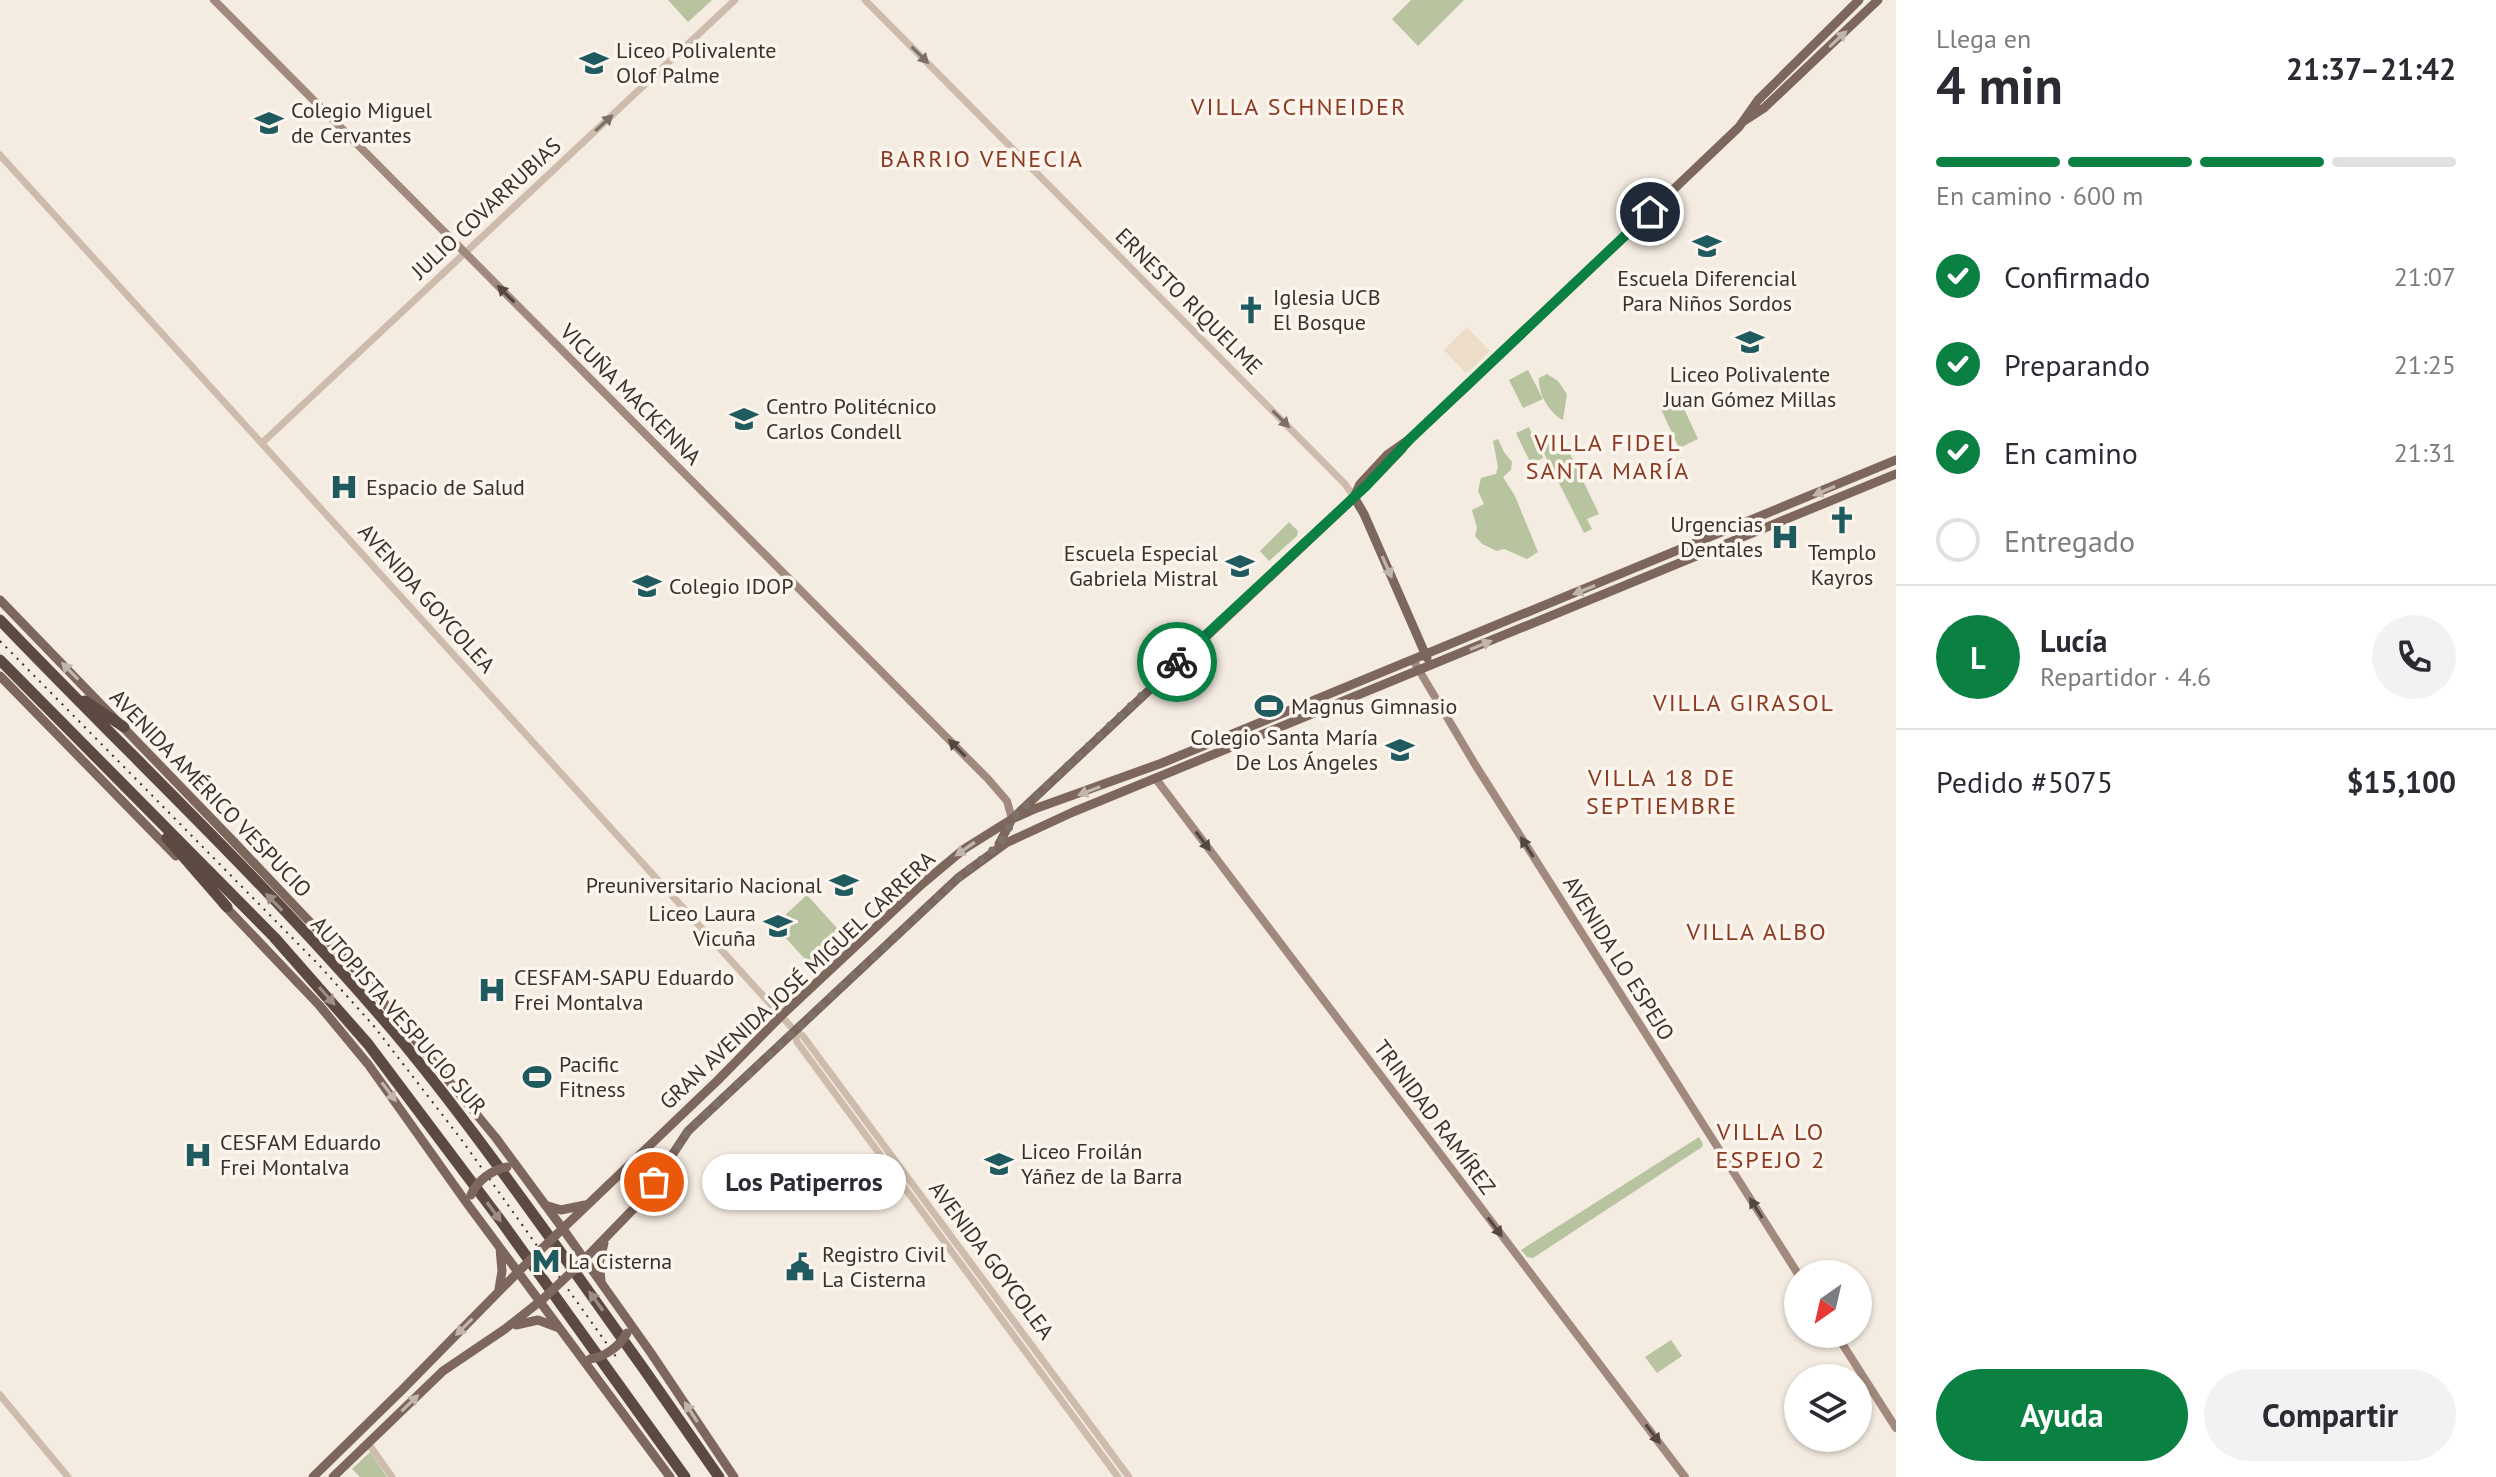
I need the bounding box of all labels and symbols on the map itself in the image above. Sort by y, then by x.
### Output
one-way arrow [1828,30,1847,48]
place label: Liceo Polivalente Olof Palme [616,36,776,89]
one-way arrow [910,45,929,64]
school or university icon: Liceo Polivalente Olof Palme [579,48,609,78]
district label: VILLA SCHNEIDER [1190,91,1407,122]
place label: Colegio Miguel de Cervantes [291,96,432,149]
school or university icon: Colegio Miguel de Cervantes [254,108,284,138]
one-way arrow [594,114,613,132]
street label: JULIO COVARRUBIAS [405,131,567,285]
district label: BARRIO VENECIA [880,143,1084,174]
pin [1616,178,1684,246]
street label: ERNESTO RIQUELME [1110,222,1268,380]
school or university icon: Escuela Diferencial Para Niños Sordos [1692,231,1722,261]
place label: Escuela Diferencial Para Niños Sordos [1617,264,1797,317]
place label: Iglesia UCB El Bosque [1273,283,1381,336]
one-way arrow [497,285,516,304]
church icon: Iglesia UCB El Bosque [1236,295,1266,325]
street label: VICUÑA MACKENNA [554,317,708,471]
school or university icon: Liceo Polivalente Juan Gómez Millas [1735,327,1765,357]
place label: Liceo Polivalente Juan Gómez Millas [1663,360,1836,413]
place label: Centro Politécnico Carlos Condell [766,392,936,445]
school or university icon: Centro Politécnico Carlos Condell [729,404,759,434]
one-way arrow [1271,409,1290,428]
district label: VILLA FIDEL SANTA MARÍA [1526,427,1690,486]
hospital icon: Espacio de Salud [329,472,359,502]
place label: Espacio de Salud [366,473,525,501]
one-way arrow [1812,484,1836,497]
church icon: Templo Kayros [1827,505,1857,535]
place label: Urgencias Dentales [1670,510,1763,563]
street label: AVENIDA GOYCOLEA [353,518,501,678]
hospital icon: Urgencias Dentales [1770,522,1800,552]
place label: Templo Kayros [1808,538,1876,591]
place label: Escuela Especial Gabriela Mistral [1064,539,1219,592]
school or university icon: Escuela Especial Gabriela Mistral [1225,551,1255,581]
one-way arrow [1381,555,1394,579]
school or university icon: Colegio IDOP [632,571,662,601]
place label: Colegio IDOP [669,572,793,600]
one-way arrow [1572,583,1596,596]
courier [1137,622,1217,702]
one-way arrow [1470,638,1493,651]
one-way arrow [61,662,80,681]
street label: AVENIDA AMÉRICO VESPUCIO [104,683,318,903]
district label: VILLA GIRASOL [1652,687,1835,718]
sports icon: Magnus Gimnasio [1254,691,1284,721]
place label: Magnus Gimnasio [1291,692,1457,720]
place label: Colegio Santa María De Los Ángeles [1190,723,1378,776]
school or university icon: Colegio Santa María De Los Ángeles [1385,735,1415,765]
one-way arrow [948,739,967,758]
district label: VILLA 18 DE SEPTIEMBRE [1586,762,1738,821]
one-way arrow [1077,785,1101,797]
one-way arrow [1194,831,1210,852]
one-way arrow [1520,836,1534,858]
one-way arrow [954,841,975,856]
street label: GRAN AVENIDA JOSÉ MIGUEL CARRERA [653,845,941,1115]
school or university icon: Preuniversitario Nacional [829,870,859,900]
street label: AVENIDA LO ESPEJO [1557,870,1681,1046]
place label: Preuniversitario Nacional [586,871,823,899]
one-way arrow [266,893,284,912]
place label: Liceo Laura Vicuña [649,899,756,952]
street label: AUTOPISTA VESPUCIO SUR [305,910,493,1120]
school or university icon: Liceo Laura Vicuña [763,911,793,941]
district label: VILLA ALBO [1685,916,1828,947]
place label: CESFAM-SAPU Eduardo Frei Montalva [514,963,734,1016]
hospital icon: CESFAM-SAPU Eduardo Frei Montalva [477,975,507,1005]
one-way arrow [318,987,336,1006]
street label: TRINIDAD RAMÍREZ [1368,1034,1502,1200]
place label: Pacific Fitness [559,1050,625,1103]
sports icon: Pacific Fitness [522,1062,552,1092]
one-way arrow [381,1081,397,1103]
district label: VILLA LO ESPEJO 2 [1716,1116,1826,1175]
place label: CESFAM Eduardo Frei Montalva [220,1128,381,1181]
place label: Liceo Froilán Yáñez de la Barra [1021,1137,1182,1190]
hospital icon: CESFAM Eduardo Frei Montalva [183,1140,213,1170]
pin [620,1148,688,1216]
school or university icon: Liceo Froilán Yáñez de la Barra [984,1149,1014,1179]
callout: Los Patiperros [702,1154,906,1210]
street label: AVENIDA GOYCOLEA [923,1175,1061,1345]
one-way arrow [1750,1197,1764,1219]
one-way arrow [486,1201,502,1223]
one-way arrow [1487,1217,1503,1237]
place label: Registro Civil La Cisterna [822,1240,947,1293]
metro station icon: La Cisterna [531,1246,561,1276]
place label: La Cisterna [568,1247,672,1275]
public building icon: Registro Civil La Cisterna [785,1252,815,1282]
north arrow [1784,1260,1872,1348]
one-way arrow [589,1291,605,1312]
one-way arrow [455,1317,474,1336]
one-way arrow [400,1394,419,1412]
one-way arrow [684,1401,698,1423]
one-way arrow [1644,1424,1660,1444]

